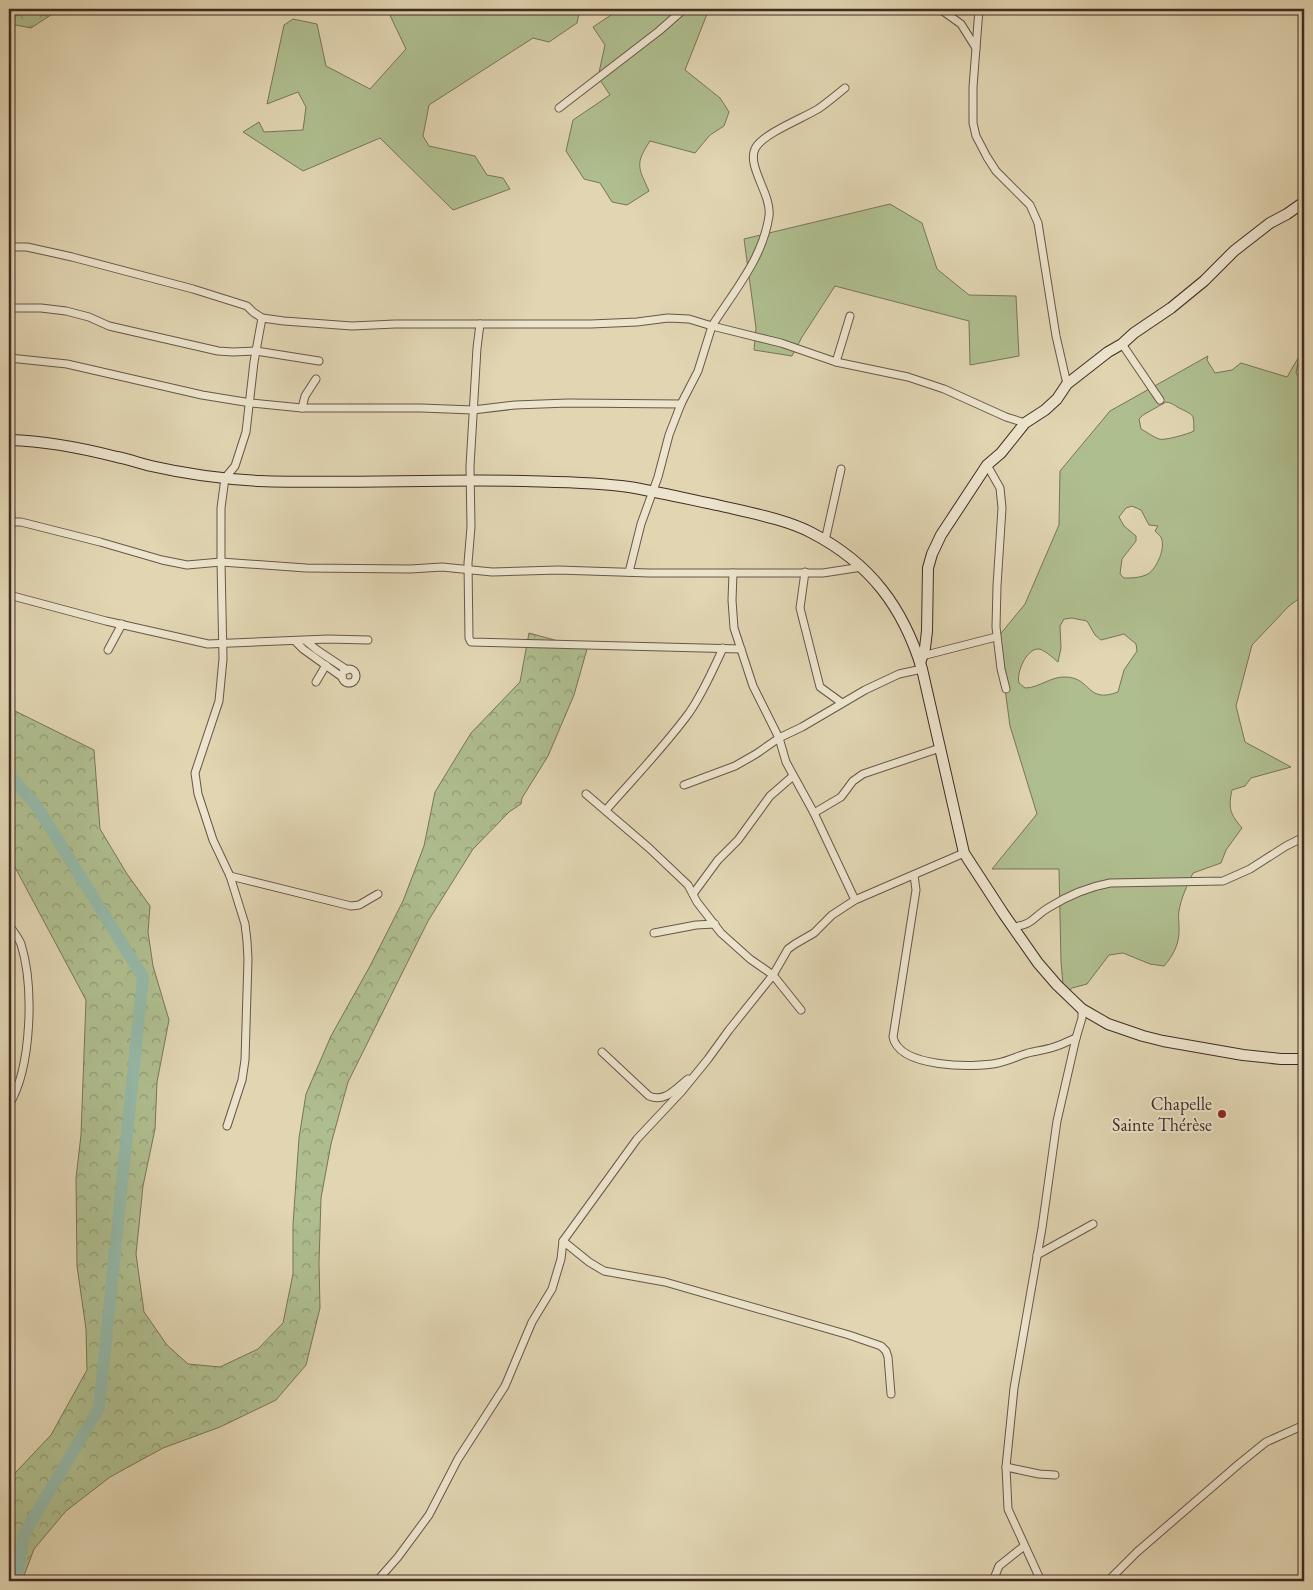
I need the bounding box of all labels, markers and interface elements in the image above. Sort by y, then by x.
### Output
place label: Chapelle Sainte Thérèse [1112,1092,1212,1136]
marker: Chapelle Sainte Thérèse [1216,1108,1228,1120]

